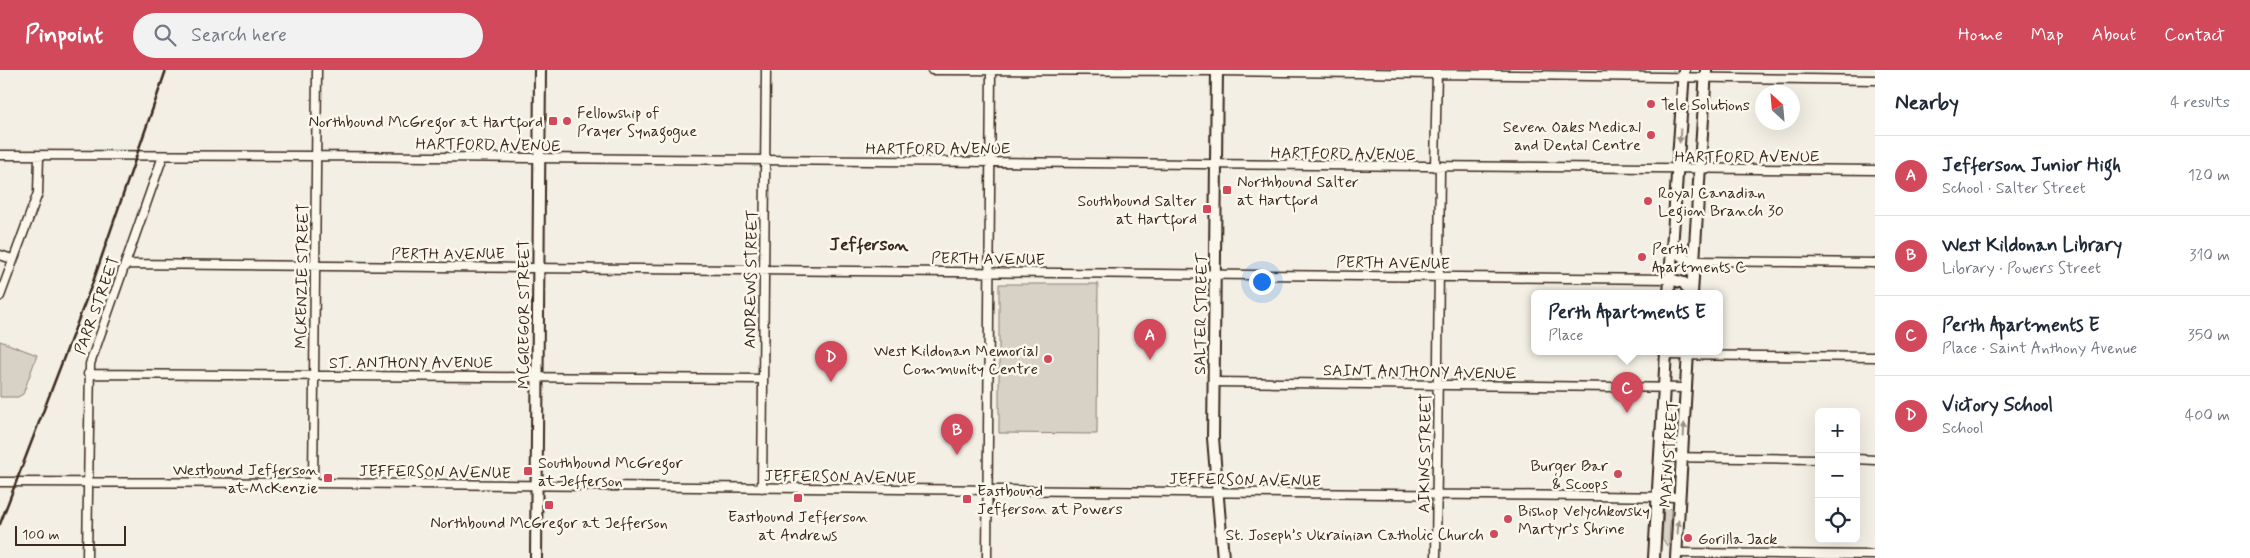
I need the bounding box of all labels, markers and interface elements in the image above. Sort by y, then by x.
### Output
search box [133,13,483,58]
text: Pinpoint [25,20,103,51]
icon: search [151,21,179,49]
text: Search here [191,23,287,48]
text: Home [1958,23,2003,47]
text: Map [2031,23,2064,47]
text: About [2092,23,2136,47]
text: Contact [2164,23,2225,47]
north arrow [1755,85,1800,130]
text: Nearby [1895,89,1959,117]
text: 4 results [2170,92,2230,113]
place label: Tele Solutions [1661,95,1750,116]
marker: Tele Solutions [1645,98,1657,110]
place label: Fellowship of Prayer Synagogue [577,103,697,143]
place label: Northbound McGregor at Hartford [309,112,543,135]
marker: Northbound McGregor at Hartford [547,115,559,127]
marker: Fellowship of Prayer Synagogue [561,115,573,127]
place label: Seven Oaks Medical and Dental Centre [1503,117,1641,156]
one-way arrow [1676,128,1684,144]
marker: Seven Oaks Medical and Dental Centre [1645,129,1657,141]
street label: HARTFORD AVENUE [415,134,561,157]
street label: HARTFORD AVENUE [866,139,1010,160]
street label: HARTFORD AVENUE [1270,143,1416,166]
street label: HARTFORD AVENUE [1675,147,1819,168]
text: Jefferson Junior High [1942,153,2121,178]
text: A [1906,165,1916,186]
text: 120 m [2188,165,2230,186]
place label: Northbound Salter at Hartford [1237,172,1359,213]
text: School · Salter Street [1942,178,2086,199]
place label: Royal Canadian Legion Branch 30 [1658,183,1784,223]
marker: Northbound Salter at Hartford [1221,184,1233,196]
place label: Southbound Salter at Hartford [1077,191,1197,232]
marker: Royal Canadian Legion Branch 30 [1642,195,1654,207]
street label: MCKENZIE STREET [291,203,314,349]
marker: Southbound Salter at Hartford [1201,203,1213,215]
street label: ANDREWS STREET [740,209,763,349]
district label: Jefferson [829,233,909,257]
text: West Kildonan Library [1942,233,2122,258]
street label: MCGREGOR STREET [514,239,535,389]
place label: Perth Apartments C [1652,239,1746,279]
street label: PERTH AVENUE [391,244,505,265]
text: B [1906,245,1916,266]
text: 310 m [2189,245,2230,266]
street label: PERTH AVENUE [931,248,1045,271]
marker: Perth Apartments C [1636,251,1648,263]
street label: SALTER STREET [1190,252,1213,375]
street label: PERTH AVENUE [1336,252,1450,275]
street label: PARR STREET [70,253,125,358]
text: Library · Powers Street [1942,258,2101,279]
your location [1249,269,1275,295]
popup [1531,290,1723,355]
text: Perth Apartments E [1548,300,1706,325]
text: Perth Apartments E [1942,313,2100,338]
pin: A [1134,319,1166,360]
text: Place [1548,325,1583,346]
text: C [1905,325,1917,346]
text: 350 m [2188,325,2230,346]
text: Place · Saint Anthony Avenue [1942,338,2137,359]
pin: D [815,341,847,382]
place label: West Kildonan Memorial Community Centre [874,341,1038,380]
street label: ST. ANTHONY AVENUE [329,353,493,374]
marker: West Kildonan Memorial Community Centre [1042,353,1054,365]
street label: SAINT ANTHONY AVENUE [1323,360,1517,385]
pin: C [1611,372,1643,413]
street label: AIKINS STREET [1414,393,1437,513]
text: Victory School [1942,393,2053,418]
street label: MAIN STREET [1655,400,1684,509]
text: D [1905,405,1917,426]
text: 400 m [2185,405,2230,426]
map controls [1815,408,1860,543]
button: + [1815,408,1860,453]
pin: B [941,414,973,455]
text: School [1942,418,1983,439]
one-way arrow [1681,422,1689,438]
place label: Southbound McGregor at Jefferson [538,453,683,492]
button: − [1815,453,1860,498]
place label: Burger Bar & Scoops [1530,456,1609,495]
place label: Westbound Jefferson at McKenzie [173,460,318,499]
street label: JEFFERSON AVENUE [359,461,511,484]
marker: Southbound McGregor at Jefferson [522,465,534,477]
street label: JEFFERSON AVENUE [764,466,916,489]
marker: Burger Bar & Scoops [1612,468,1624,480]
street label: JEFFERSON AVENUE [1169,469,1321,492]
marker: Westbound Jefferson at McKenzie [322,472,334,484]
place label: Eastbound Jefferson at Powers [977,481,1123,520]
marker: Eastbound Jefferson at Andrews [792,492,804,504]
marker: Eastbound Jefferson at Powers [961,493,973,505]
button: locate [1815,498,1860,543]
marker: Northbound McGregor at Jefferson [543,499,555,511]
place label: Bishop Velychkovsky Martyr’s Shrine [1518,501,1650,540]
place label: Eastbound Jefferson at Andrews [728,507,869,546]
place label: Northbound McGregor at Jefferson [430,513,668,535]
marker: Bishop Velychkovsky Martyr’s Shrine [1502,513,1514,525]
one-way arrow [1674,519,1682,535]
scale bar [15,523,126,546]
place label: St. Joseph’s Ukrainian Catholic Church [1225,525,1484,546]
text: 100 m [22,526,60,544]
marker: St. Joseph’s Ukrainian Catholic Church [1488,528,1500,540]
place label: Gorilla Jack [1698,529,1777,550]
marker: Gorilla Jack [1682,532,1694,544]

